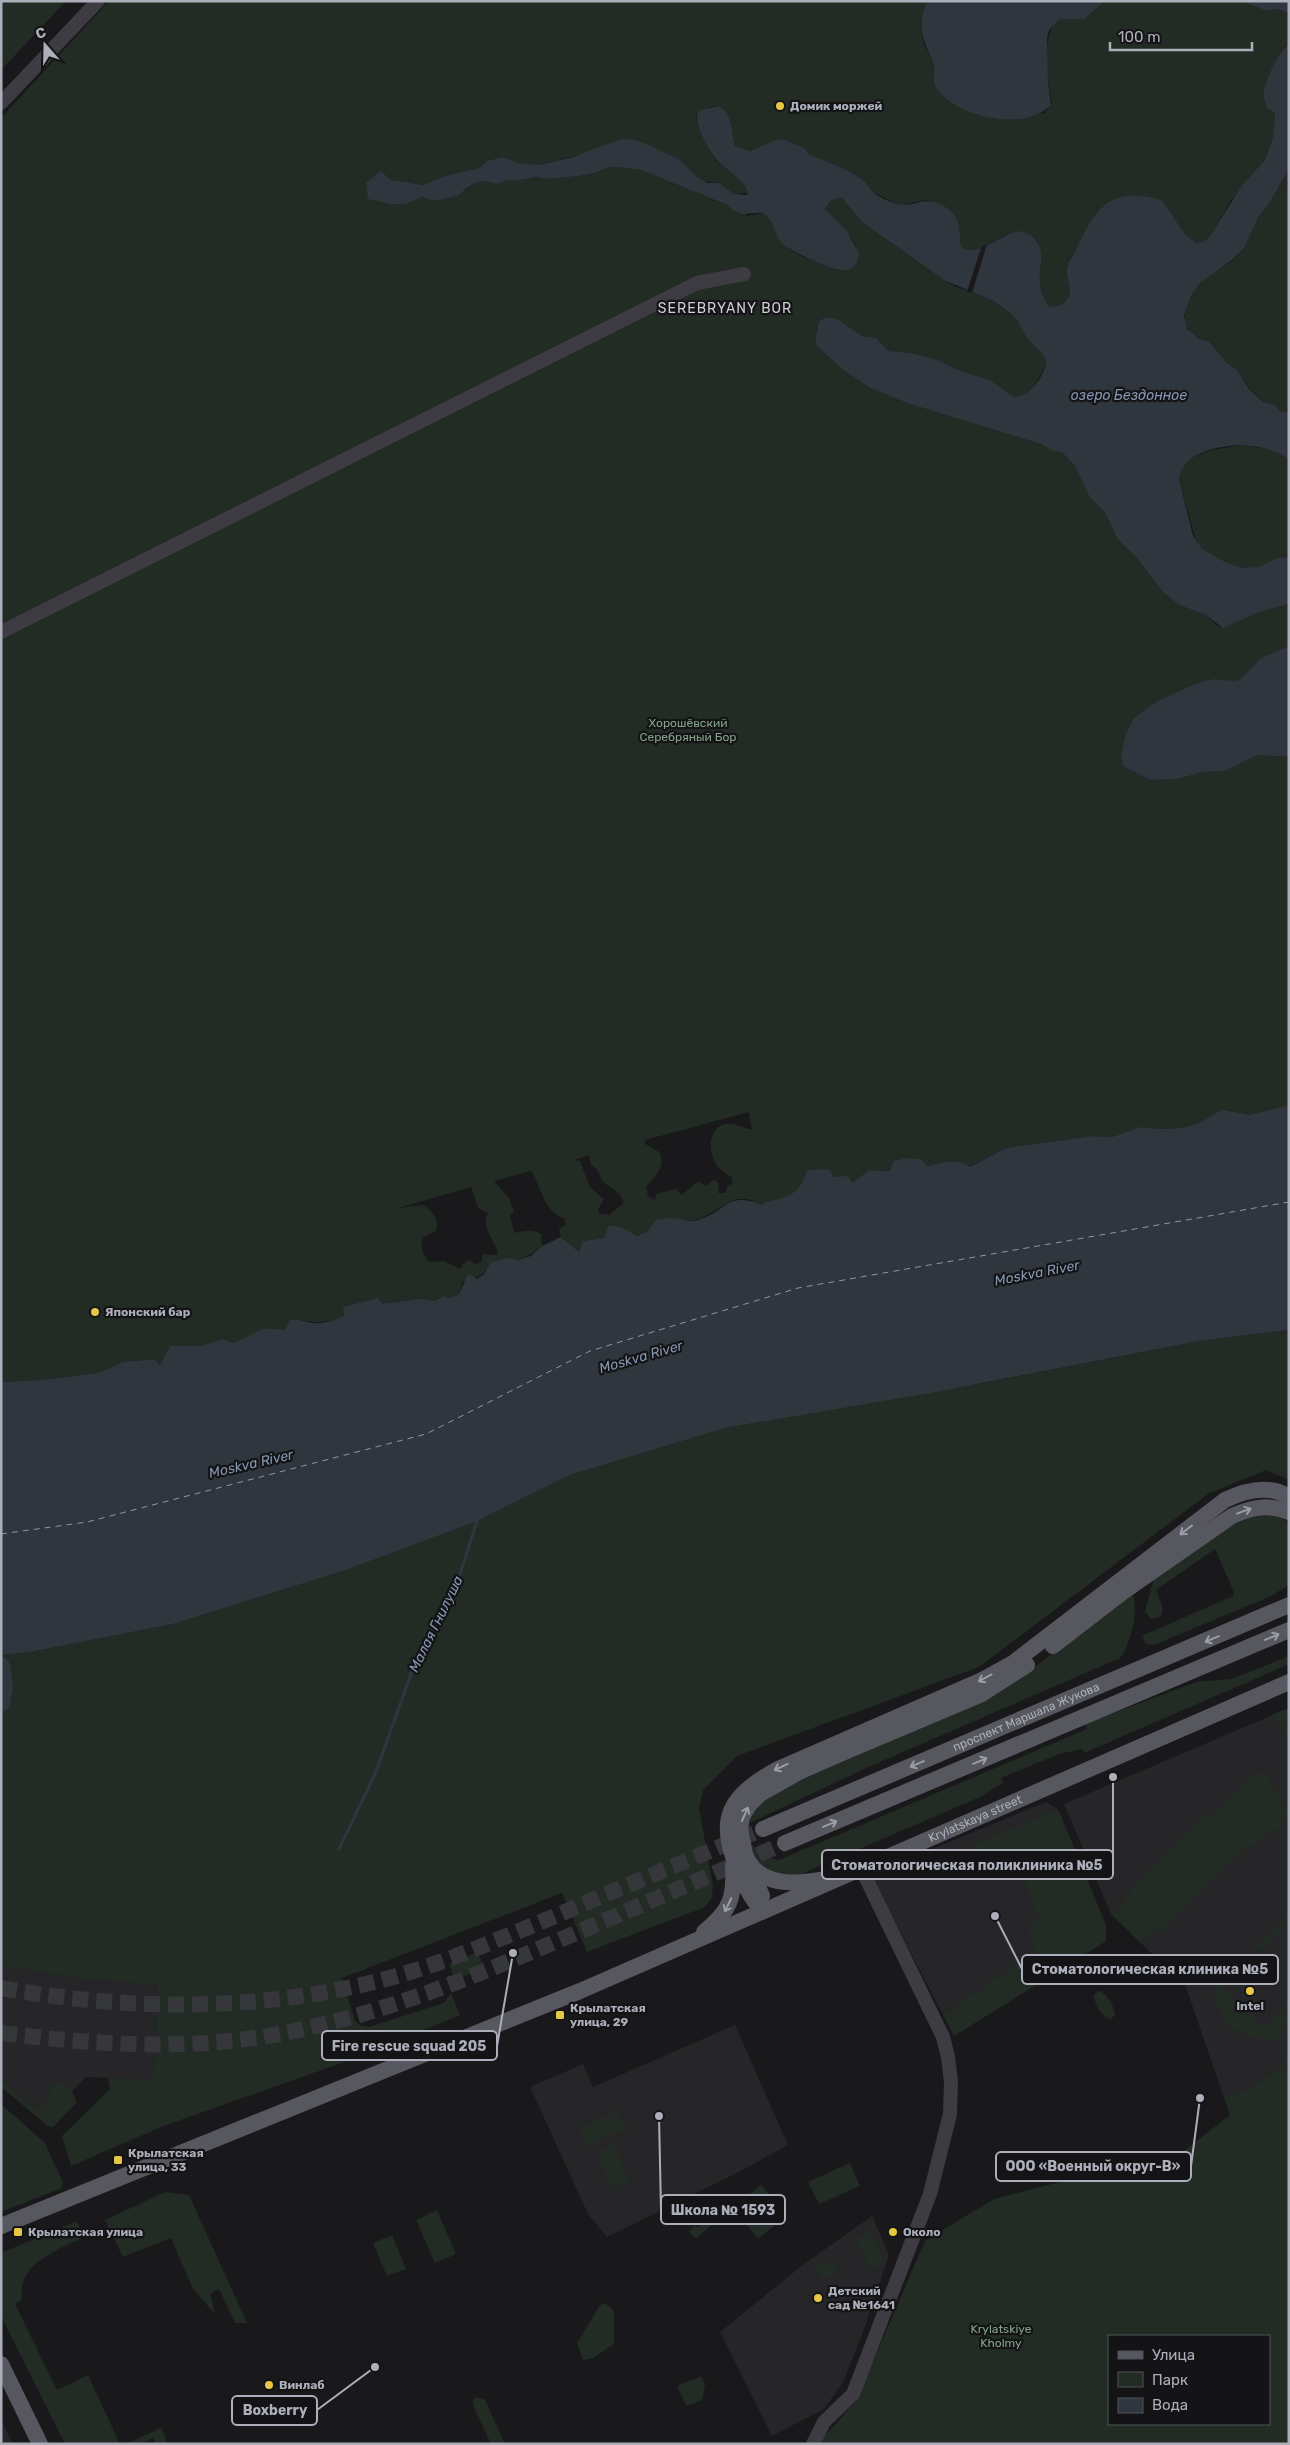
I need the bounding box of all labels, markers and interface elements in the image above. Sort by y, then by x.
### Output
north arrow [20,20,70,70]
scale bar [1110,20,1252,52]
text: С [33,24,48,43]
text: 100 m [1118,28,1160,46]
place label: Домик моржей [790,99,883,113]
marker: Домик моржей [774,100,786,112]
district label: SEREBRYANY BOR [658,300,792,317]
water label: озеро Бездонное [1071,387,1187,404]
park label: Хорошёвский Серебряный Бор [639,716,737,744]
water label: Moskva River [993,1256,1082,1290]
place label: Японский бар [105,1305,191,1319]
marker: Японский бар [89,1306,101,1318]
water label: Moskva River [597,1337,685,1377]
water label: Moskva River [207,1446,296,1482]
one-way arrow [1236,1506,1251,1515]
one-way arrow [1179,1525,1193,1535]
water label: Малая Гнилуша [405,1573,467,1675]
one-way arrow [1264,1632,1279,1642]
one-way arrow [1205,1634,1220,1644]
one-way arrow [978,1674,993,1683]
street label: проспект Маршала Жукова [951,1680,1102,1754]
one-way arrow [972,1755,987,1765]
one-way arrow [910,1760,925,1770]
one-way arrow [774,1763,789,1773]
street label: Krylatskaya street [926,1792,1024,1845]
one-way arrow [740,1806,750,1821]
one-way arrow [822,1819,837,1828]
callout: Стоматологическая поликлиника №5 [822,1850,1113,1879]
text: Стоматологическая поликлиника №5 [831,1857,1103,1874]
one-way arrow [722,1897,732,1912]
callout: Стоматологическая клиника №5 [1022,1955,1278,1984]
text: Стоматологическая клиника №5 [1032,1961,1268,1978]
marker: Intel [1244,1985,1256,1997]
place label: Intel [1236,1999,1264,2013]
place label: Крылатская улица, 29 [570,2001,646,2029]
marker: Крылатская улица, 29 [554,2009,566,2021]
callout: Fire rescue squad 205 [322,2031,497,2060]
text: Fire rescue squad 205 [332,2038,486,2055]
place label: Крылатская улица, 33 [128,2146,204,2174]
callout: ООО «Военный округ-В» [996,2152,1191,2181]
marker: Крылатская улица, 33 [112,2154,124,2166]
text: ООО «Военный округ-В» [1006,2158,1181,2175]
callout: Школа № 1593 [661,2195,785,2224]
text: Школа № 1593 [671,2202,775,2219]
place label: Крылатская улица [28,2225,143,2239]
place label: Около [903,2225,941,2239]
marker: Крылатская улица [12,2226,24,2238]
marker: Около [887,2226,899,2238]
place label: Детский сад №1641 [828,2284,895,2312]
marker: Детский сад №1641 [812,2292,824,2304]
park label: Krylatskiye Kholmy [971,2322,1032,2350]
legend [1108,2335,1270,2425]
text: Улица [1152,2346,1195,2364]
text: Парк [1152,2371,1188,2389]
place label: Винлаб [279,2378,325,2392]
marker: Винлаб [263,2379,275,2391]
callout: Boxberry [232,2396,317,2425]
text: Вода [1152,2396,1188,2414]
text: Boxberry [243,2402,308,2419]

